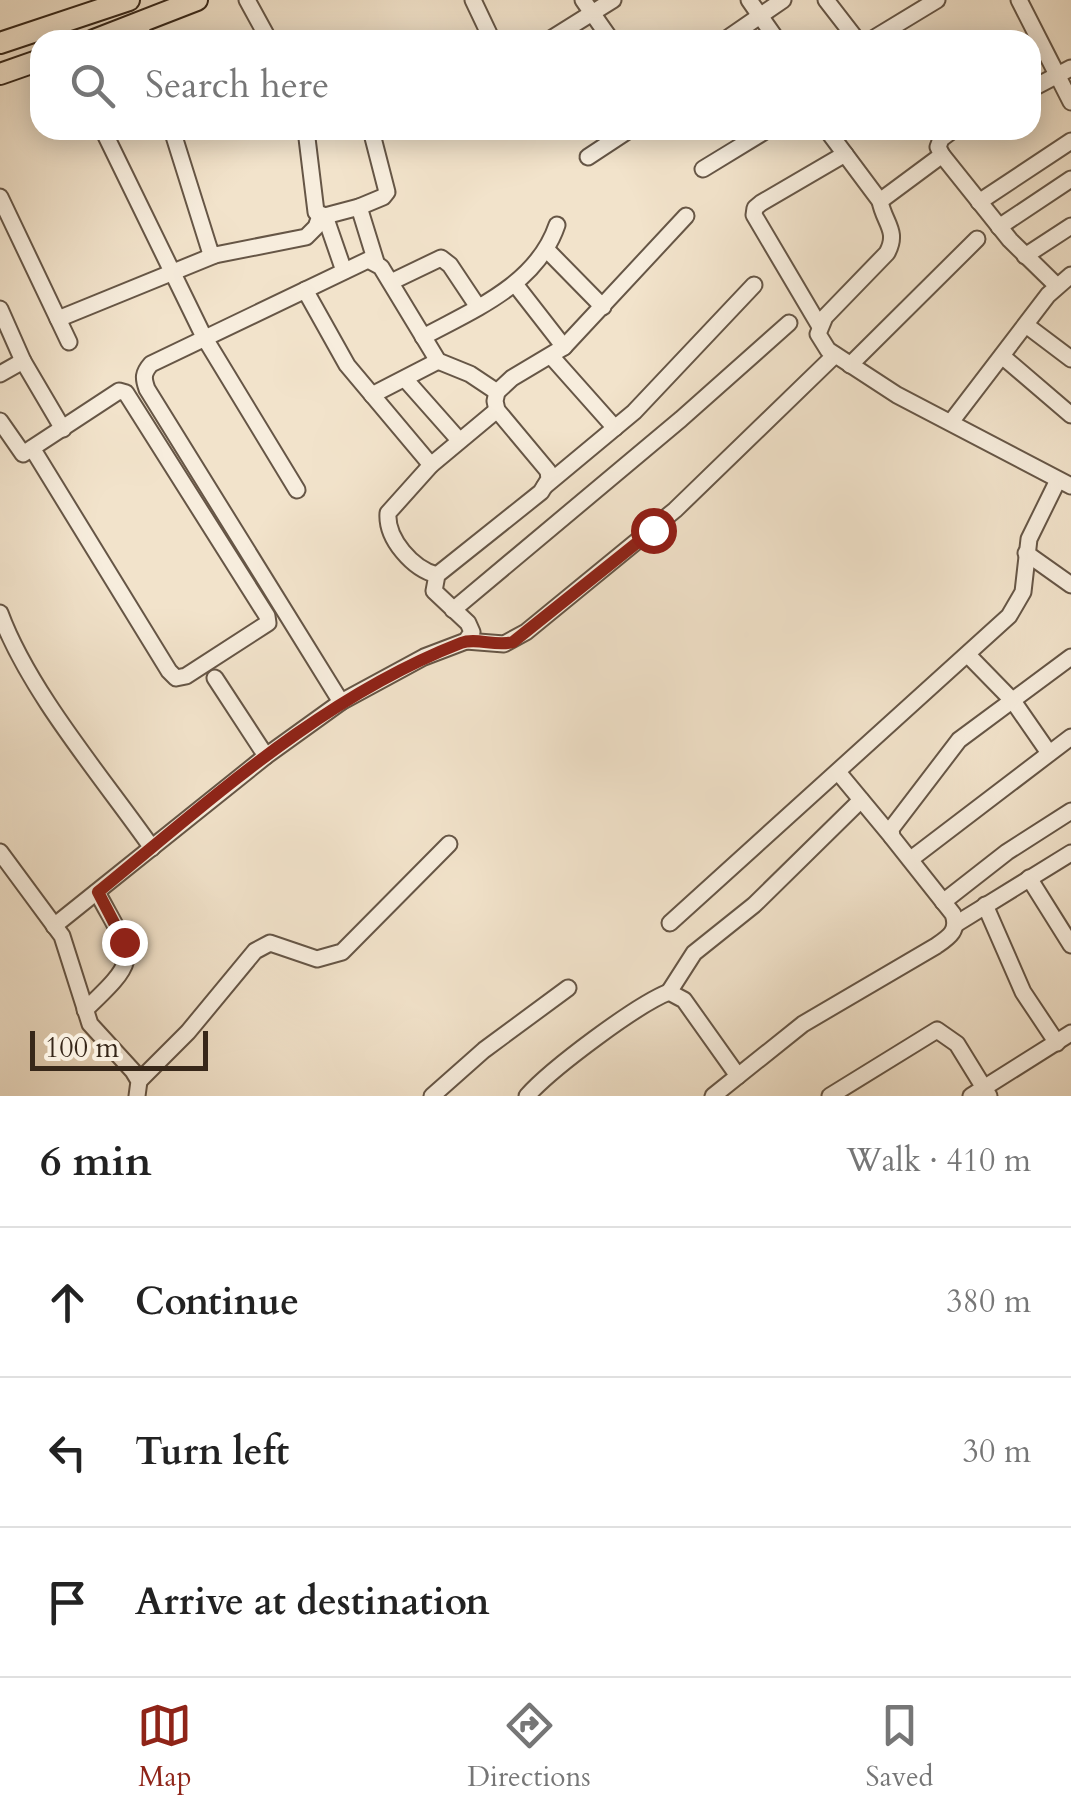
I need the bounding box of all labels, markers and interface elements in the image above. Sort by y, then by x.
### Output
search box [30,30,1041,140]
icon: search [65,58,120,113]
text: Search here [145,59,329,111]
route start [631,508,677,554]
route end [102,920,148,966]
scale bar [30,1026,208,1070]
text: 100 m [45,1029,119,1067]
text: 6 min [40,1133,152,1190]
text: Walk · 410 m [846,1139,1031,1183]
icon: ahead [40,1275,95,1330]
text: Continue [135,1276,299,1328]
text: 380 m [946,1280,1031,1324]
icon: left [40,1425,95,1480]
text: Turn left [135,1426,289,1478]
text: 30 m [963,1430,1031,1474]
icon: arrive [40,1575,95,1630]
text: Arrive at destination [135,1576,490,1628]
tab: Map [137,1698,192,1796]
tab: Directions [467,1698,591,1796]
tab: Saved [866,1698,934,1796]

